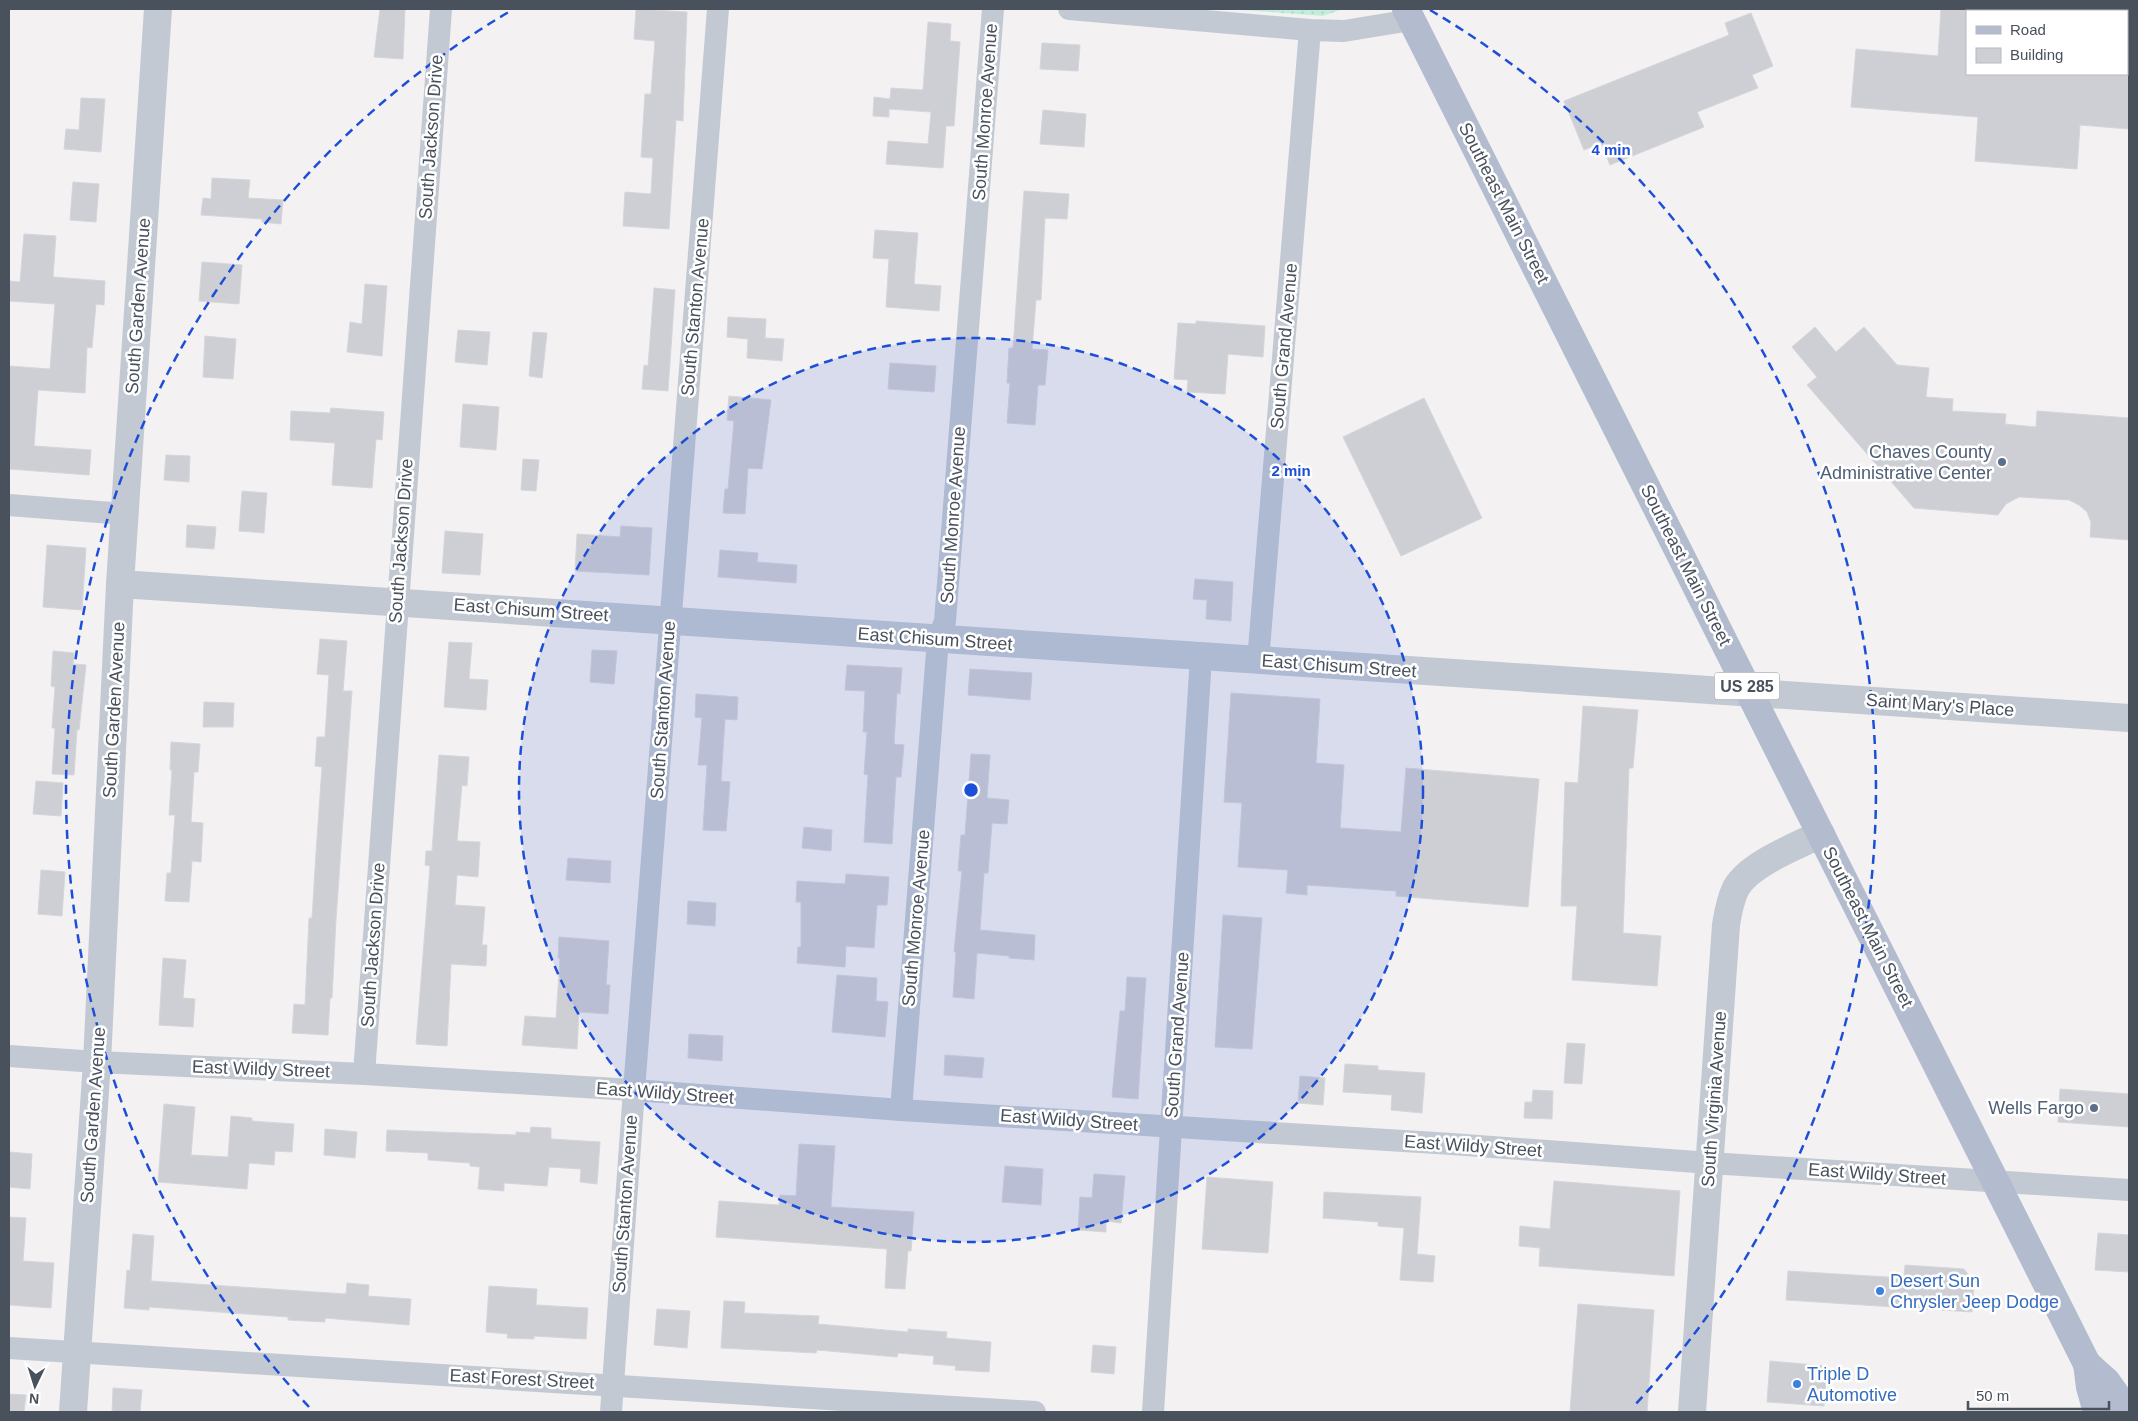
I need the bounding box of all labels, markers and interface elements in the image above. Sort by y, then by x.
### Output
legend [1966,10,2128,75]
text: Road [2010,21,2046,38]
street label: South Monroe Avenue [969,23,1001,201]
text: Building [2010,46,2063,63]
street label: South Jackson Drive [415,54,447,220]
street label: Southeast Main Street [1455,119,1553,287]
text: 4 min [1591,141,1631,158]
street label: South Garden Avenue [122,217,154,395]
street label: South Stanton Avenue [677,217,713,397]
street label: South Grand Avenue [1267,262,1301,430]
street label: South Monroe Avenue [937,426,969,604]
place label: Chaves County Administrative Center [1820,442,1992,483]
marker: Chaves County Administrative Center [1996,456,2008,468]
street label: South Jackson Drive [385,458,417,624]
text: 2 min [1271,462,1311,479]
street label: Southeast Main Street [1637,481,1735,649]
street label: East Chisum Street [453,595,609,625]
street label: South Stanton Avenue [647,620,679,800]
street label: South Garden Avenue [99,621,129,799]
street label: East Chisum Street [857,624,1013,654]
street label: East Chisum Street [1261,651,1417,681]
road number: US 285 [1714,672,1780,699]
street label: Saint Mary's Place [1865,690,2015,720]
centre of rings [962,781,980,799]
street label: South Monroe Avenue [898,829,934,1007]
street label: Southeast Main Street [1819,843,1917,1011]
street label: South Jackson Drive [357,862,389,1028]
street label: South Grand Avenue [1161,951,1193,1119]
street label: South Virginia Avenue [1698,1010,1730,1188]
street label: South Garden Avenue [77,1026,109,1204]
street label: East Wildy Street [192,1057,330,1081]
street label: East Wildy Street [595,1078,735,1108]
place label: Wells Fargo [1988,1098,2084,1118]
marker: Wells Fargo [2088,1102,2100,1114]
street label: East Wildy Street [999,1105,1139,1135]
street label: South Stanton Avenue [609,1114,641,1294]
street label: East Wildy Street [1403,1131,1543,1161]
street label: East Wildy Street [1807,1159,1947,1189]
place label: Desert Sun Chrysler Jeep Dodge [1890,1271,2059,1312]
marker: Desert Sun Chrysler Jeep Dodge [1874,1285,1886,1297]
north arrow [10,1361,60,1411]
place label: Triple D Automotive [1807,1364,1897,1405]
street label: East Forest Street [449,1365,595,1393]
marker: Triple D Automotive [1791,1378,1803,1390]
scale bar [1968,1378,2109,1410]
text: 50 m [1976,1387,2009,1404]
text: N [28,1391,40,1407]

